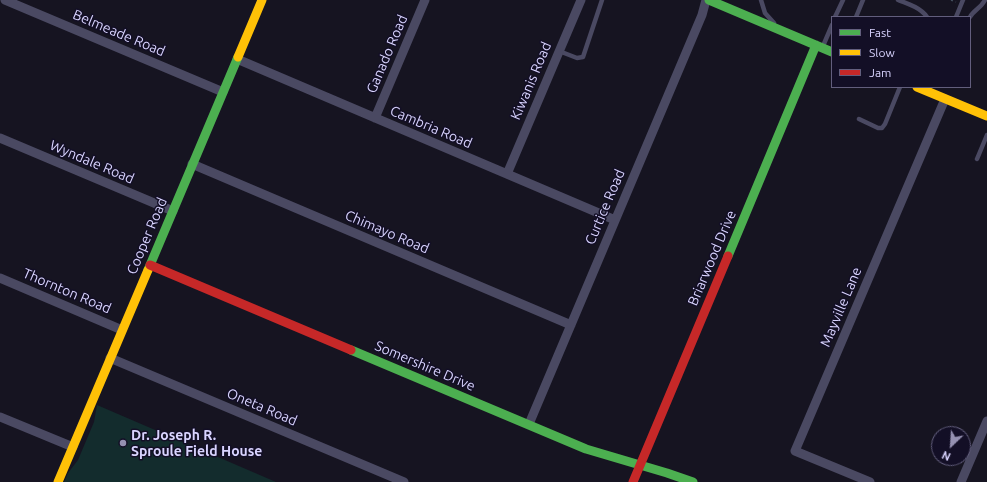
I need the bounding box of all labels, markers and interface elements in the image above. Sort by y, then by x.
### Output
street label: Belmeade Road [70,6,168,60]
street label: Ganado Road [363,12,411,96]
legend [831,16,971,88]
text: Fast [869,26,891,39]
street label: Kiwanis Road [507,39,555,123]
text: Slow [869,46,895,59]
text: Jam [869,66,891,79]
street label: Cambria Road [387,102,475,152]
street label: Wyndale Road [47,137,137,187]
street label: Curtice Road [582,167,628,247]
street label: Cooper Road [123,195,171,277]
street label: Chimayo Road [342,207,432,257]
street label: Briarwood Drive [684,208,740,308]
street label: Thornton Road [20,265,114,317]
street label: Mayville Lane [817,265,865,349]
street label: Somershire Drive [372,337,478,395]
street label: Oneta Road [224,385,300,429]
north arrow [931,426,971,466]
place label: Dr. Joseph R. Sproule Field House [131,427,262,460]
marker: Dr. Joseph R. Sproule Field House [118,438,128,448]
text: N [940,449,953,463]

